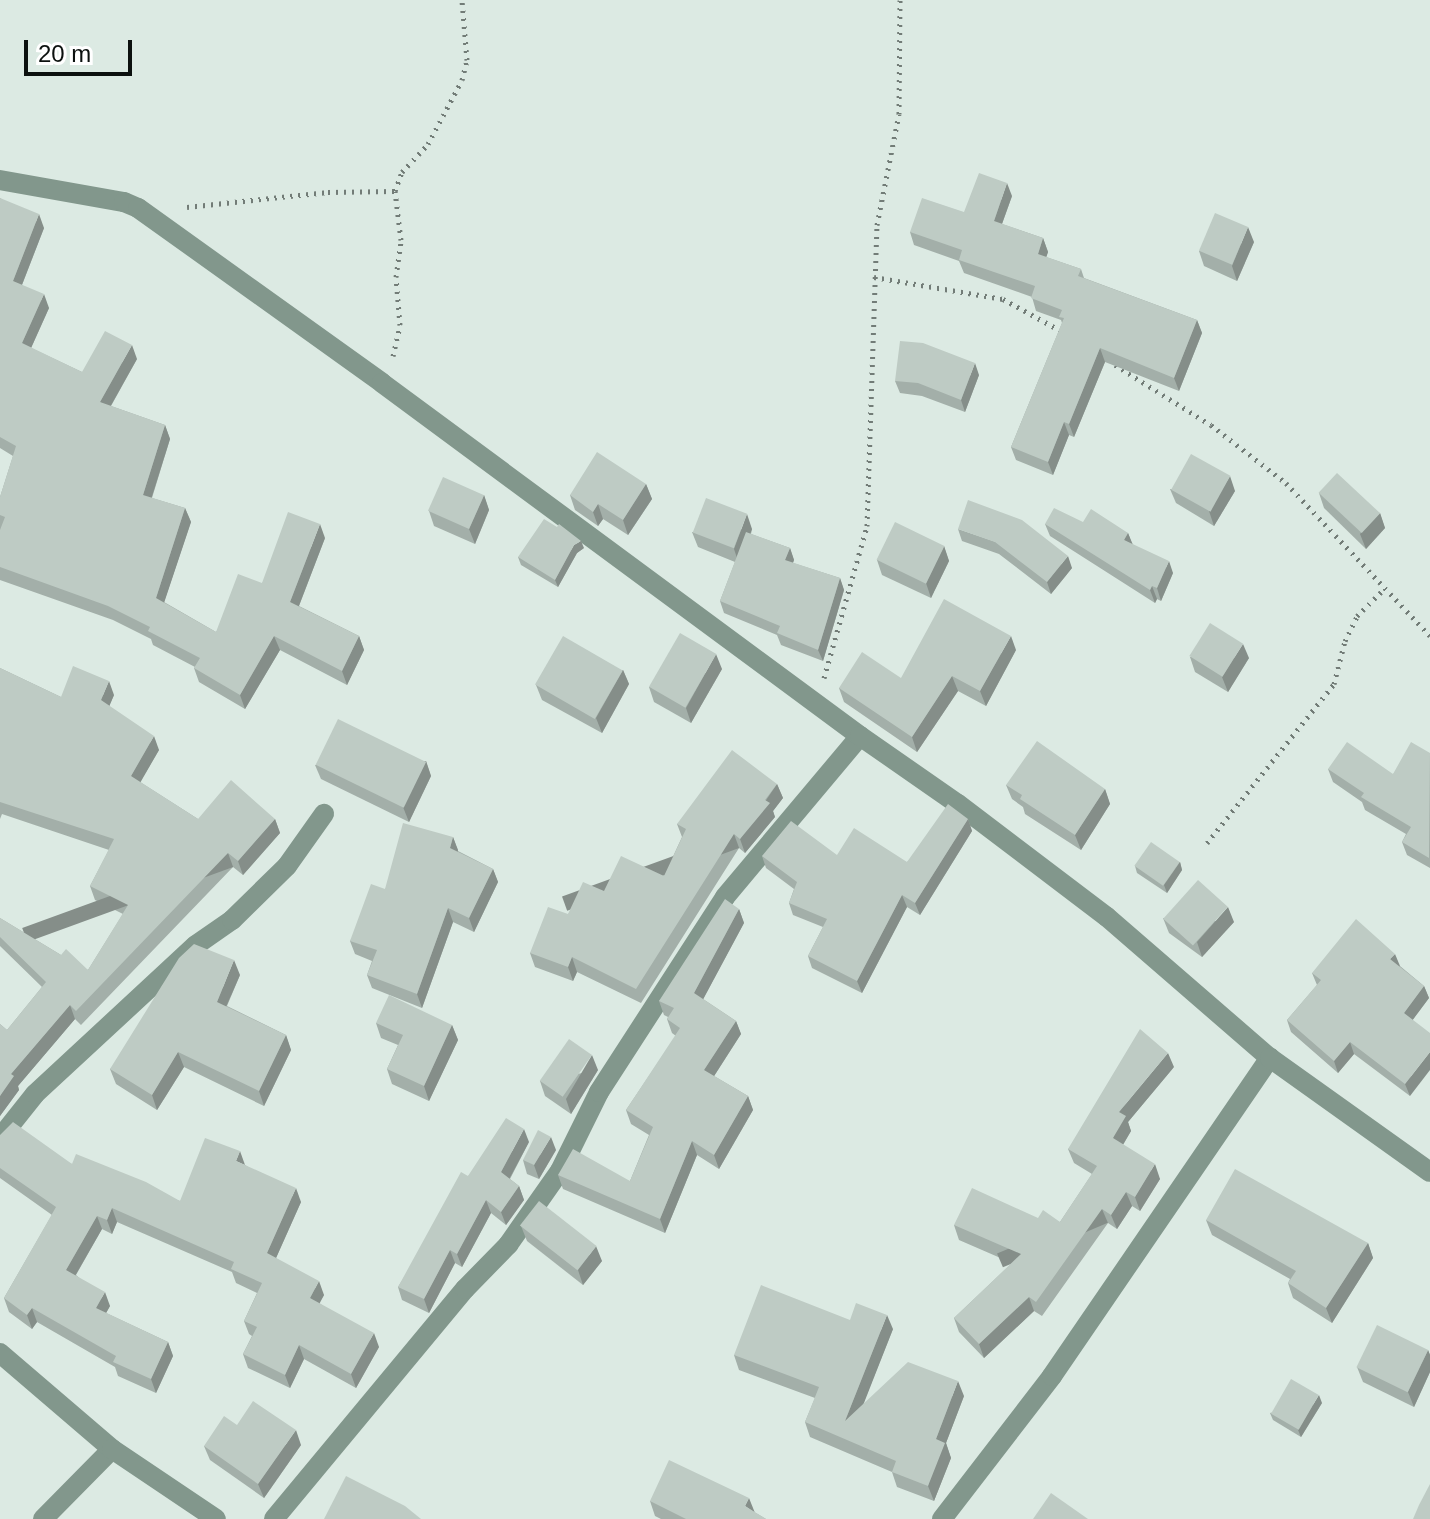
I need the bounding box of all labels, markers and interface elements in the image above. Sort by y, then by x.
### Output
scale bar [28,24,136,74]
text: 20 m [38,40,91,67]

